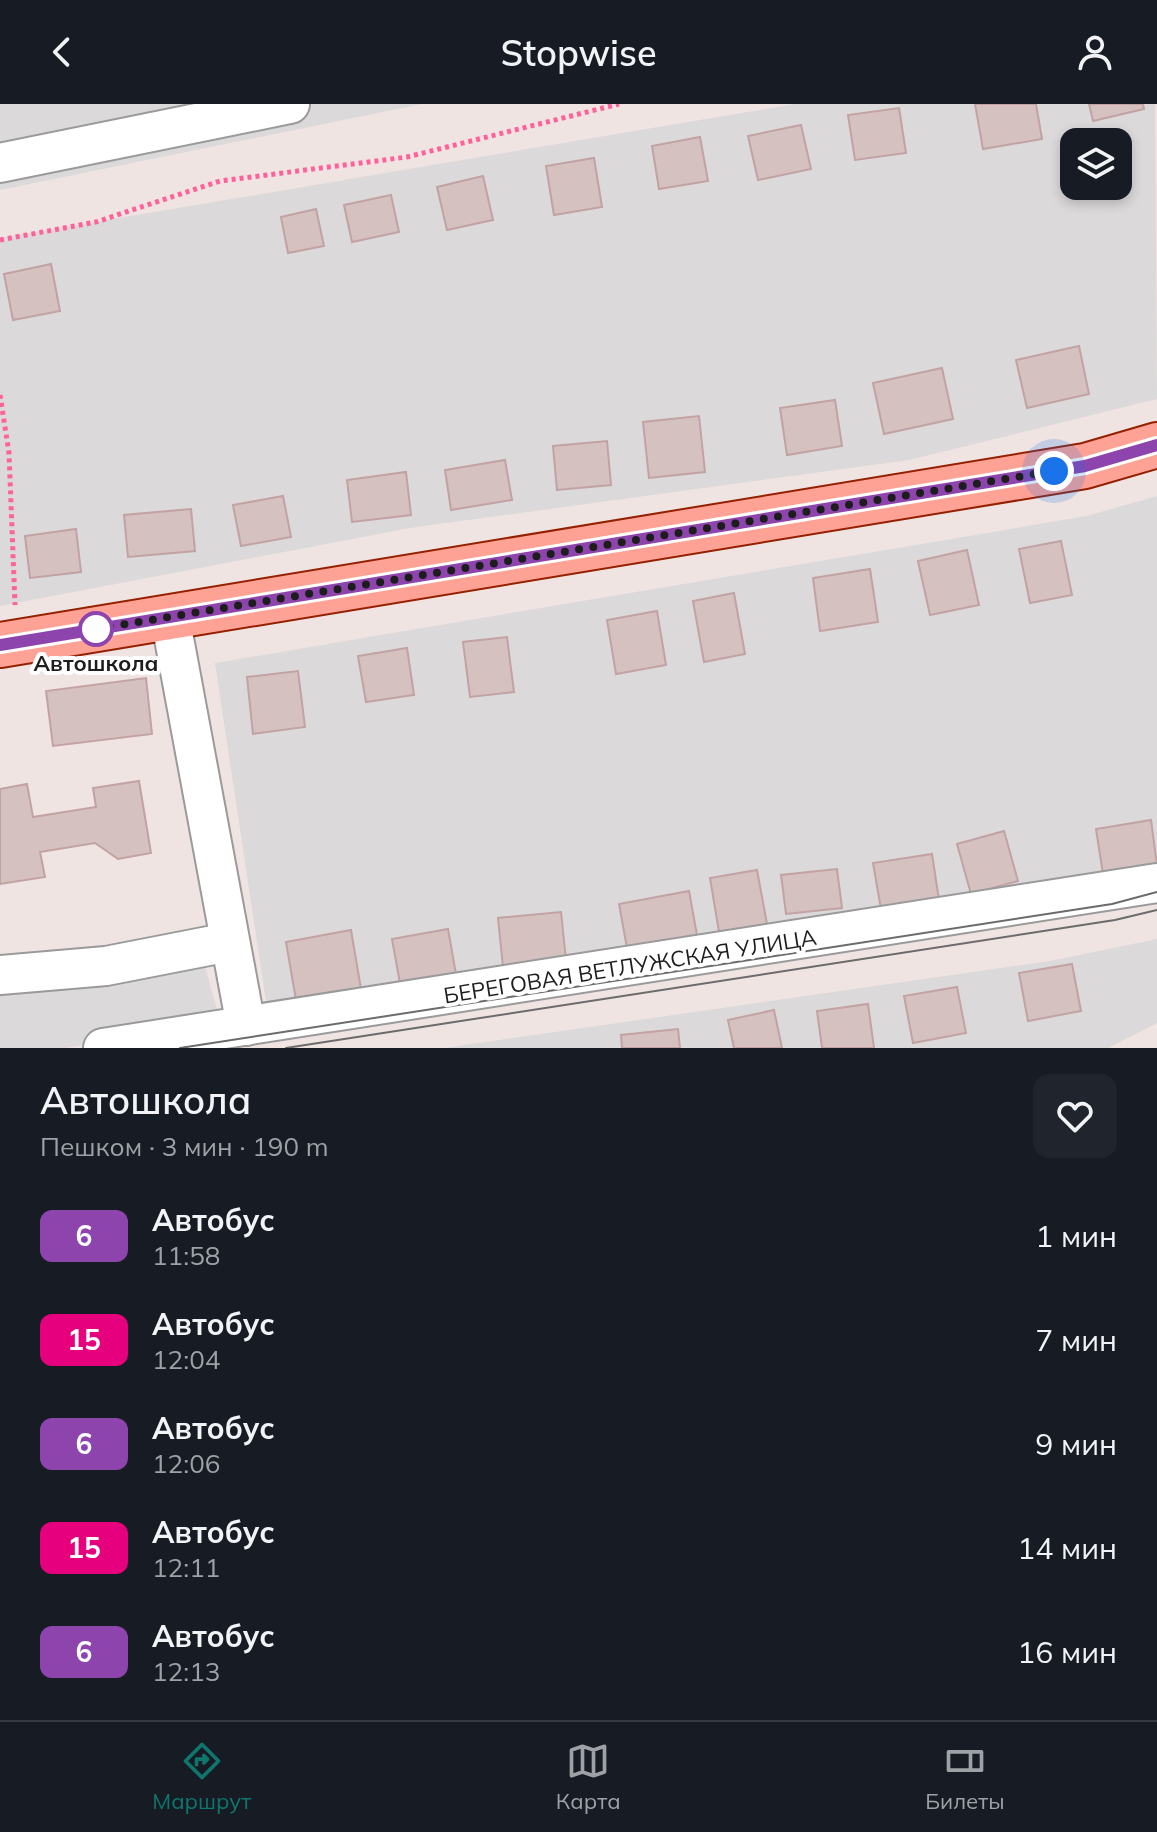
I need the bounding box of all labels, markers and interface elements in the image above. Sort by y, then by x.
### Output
icon: back [40,30,84,74]
text: Stopwise [500,30,657,75]
icon: person [1073,30,1117,74]
map controls [1060,128,1132,200]
button: layers [1060,128,1132,200]
your location [1034,451,1074,491]
marker: Автошкола [79,612,113,646]
place label: Автошкола [34,649,158,677]
street label: БЕРЕГОВАЯ ВЕТЛУЖСКАЯ УЛИЦА [442,923,818,1009]
button: heart [1033,1074,1117,1158]
text: Автошкола [40,1076,251,1124]
text: Пешком · 3 мин · 190 m [40,1130,329,1163]
text: Автобус [152,1201,275,1239]
text: 1 мин [1035,1217,1117,1255]
text: 6 [76,1218,92,1253]
text: 11:58 [152,1239,220,1272]
text: Автобус [152,1305,275,1343]
text: 7 мин [1035,1321,1117,1359]
text: 15 [67,1322,101,1357]
text: 12:04 [152,1343,220,1376]
text: Автобус [152,1409,275,1447]
text: 9 мин [1035,1425,1117,1463]
text: 6 [76,1426,92,1461]
text: 12:06 [152,1447,220,1480]
text: Автобус [152,1513,275,1551]
text: 14 мин [1017,1529,1117,1567]
text: 15 [67,1530,101,1565]
text: 12:11 [152,1551,220,1584]
text: Автобус [152,1617,275,1655]
text: 16 мин [1017,1633,1117,1671]
text: 6 [76,1634,92,1669]
text: 12:13 [152,1655,220,1688]
tab: Маршрут [152,1739,251,1815]
tab: Карта [556,1739,621,1815]
tab: Билеты [925,1739,1005,1815]

